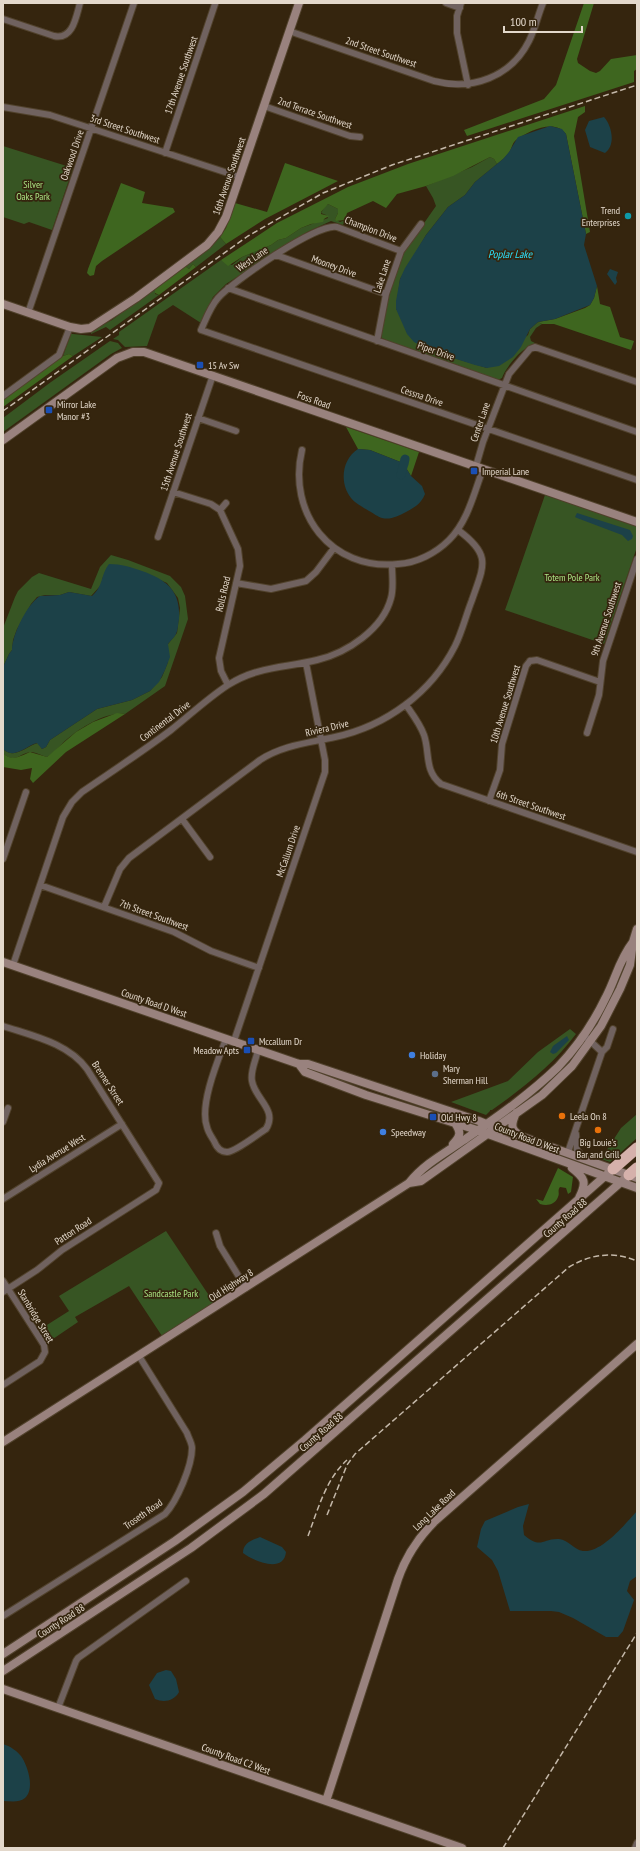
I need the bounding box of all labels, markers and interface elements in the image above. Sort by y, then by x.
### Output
scale bar [504,8,582,34]
text: 100 m [510,14,537,29]
street label: 17th Avenue Southwest [162,34,200,116]
street label: 2nd Street Southwest [344,34,418,70]
street label: 2nd Terrace Southwest [276,94,354,132]
street label: 3rd Street Southwest [88,112,162,146]
street label: Oakwood Drive [57,128,87,182]
street label: 16th Avenue Southwest [210,135,249,217]
park label: Silver Oaks Park [16,178,50,203]
place label: Trend Enterprises [582,204,621,229]
marker: Trend Enterprises [623,211,633,221]
street label: Champion Drive [343,213,399,245]
street label: West Lane [234,244,270,274]
water label: Poplar Lake [488,247,533,261]
street label: Mooney Drive [310,252,358,280]
street label: Lake Lane [370,258,394,294]
street label: Piper Drive [416,339,456,363]
place label: 15 Av Sw [208,359,239,372]
marker: 15 Av Sw [195,360,205,370]
street label: Cessna Drive [399,383,445,409]
street label: Foss Road [296,388,332,412]
place label: Mirror Lake Manor #3 [57,398,96,423]
street label: Center Lane [467,400,493,444]
marker: Mirror Lake Manor #3 [44,405,54,415]
street label: 15th Avenue Southwest [157,411,195,493]
place label: Imperial Lane [482,465,529,478]
marker: Imperial Lane [469,466,479,476]
park label: Totem Pole Park [544,571,600,584]
street label: Rolls Road [213,575,233,613]
street label: 9th Avenue Southwest [588,580,624,658]
street label: 10th Avenue Southwest [487,663,523,745]
street label: Continental Drive [137,698,193,744]
street label: Riviera Drive [304,717,350,739]
street label: 6th Street Southwest [494,787,568,823]
street label: McCallum Drive [273,823,303,879]
street label: 7th Street Southwest [118,896,191,934]
street label: County Road D West [119,986,189,1020]
place label: Mccallum Dr [259,1035,302,1048]
marker: Mccallum Dr [246,1036,256,1046]
place label: Meadow Apts [193,1044,240,1057]
marker: Meadow Apts [242,1045,252,1055]
place label: Holiday [420,1049,447,1062]
marker: Holiday [407,1050,417,1060]
street label: Brenner Street [89,1058,127,1108]
place label: Mary Sherman Hill [443,1062,488,1087]
marker: Mary Sherman Hill [430,1069,440,1079]
place label: Leela On 8 [570,1110,607,1123]
place label: Old Hwy 8 [441,1111,477,1124]
marker: Leela On 8 [557,1111,567,1121]
marker: Old Hwy 8 [428,1112,438,1122]
street label: County Road D West [493,1120,562,1156]
marker: Big Louie's Bar and Grill [593,1125,603,1135]
place label: Speedway [391,1126,426,1139]
marker: Speedway [378,1127,388,1137]
street label: Lydia Avenue West [27,1131,88,1175]
place label: Big Louie's Bar and Grill [577,1136,620,1161]
street label: County Road 88 [540,1195,590,1241]
street label: Patton Road [52,1214,94,1248]
street label: Old Highway 8 [206,1266,256,1304]
street label: Stanbridge Street [15,1287,57,1345]
park label: Sandcastle Park [144,1287,198,1300]
street label: County Road 88 [296,1409,346,1455]
street label: Long Lake Road [410,1487,458,1533]
street label: Troseth Road [121,1496,165,1532]
street label: County Road 88 [35,1601,87,1641]
street label: County Road C2 West [200,1740,273,1778]

